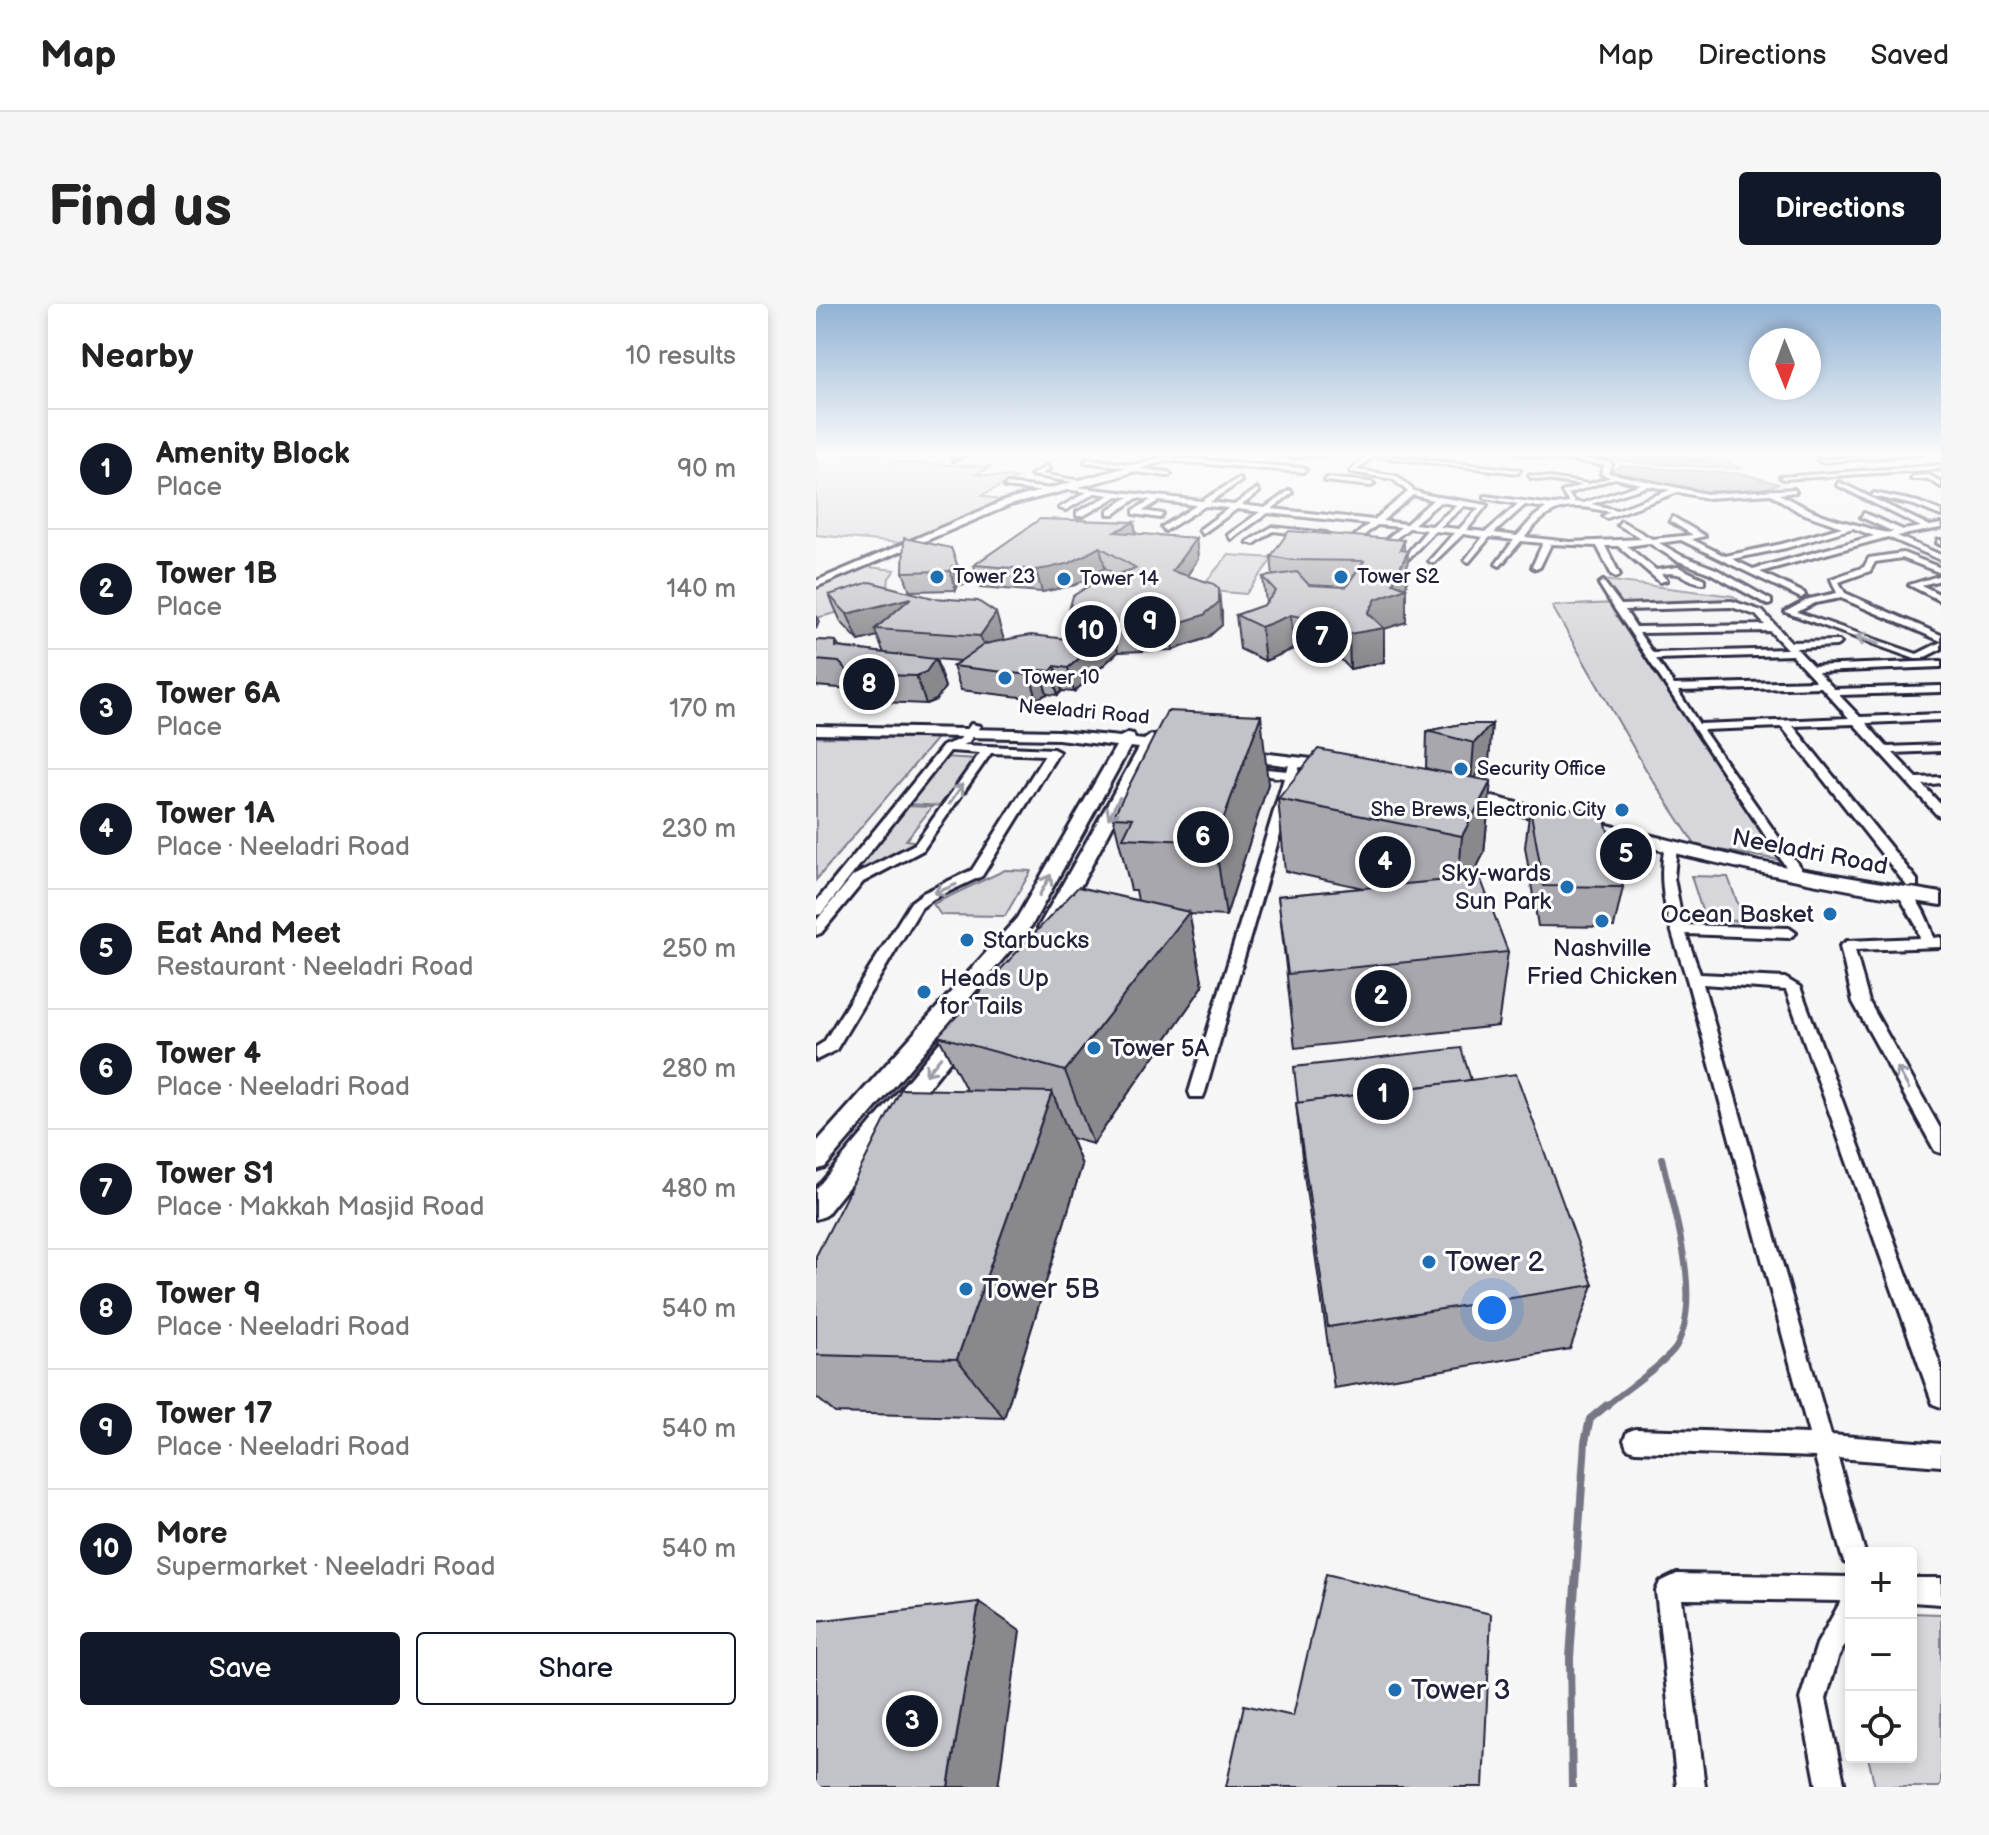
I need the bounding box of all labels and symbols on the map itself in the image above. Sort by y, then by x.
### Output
north arrow [1749,328,1821,400]
place label: Tower 23 [953,565,1036,589]
place label: Tower S2 [1357,565,1440,589]
place label: Tower 14 [1080,567,1159,591]
marker: Tower 23 [928,568,946,586]
marker: Tower S2 [1332,568,1350,586]
marker: Tower 14 [1055,570,1073,588]
pin: 9 [1124,592,1176,652]
pin: 10 [1065,601,1117,661]
pin: 7 [1296,607,1348,667]
one-way arrow [1855,632,1880,647]
pin: 8 [843,654,895,714]
place label: Tower 10 [1021,666,1099,690]
marker: Tower 10 [996,669,1014,687]
street label: Neeladri Road [1017,694,1151,730]
place label: Security Office [1477,757,1606,781]
marker: Security Office [1452,760,1470,778]
one-way arrow [947,784,964,805]
one-way arrow [1105,796,1121,820]
place label: She Brews, Electronic City [1371,798,1606,822]
marker: She Brews, Electronic City [1613,801,1631,819]
pin: 6 [1177,807,1229,867]
street label: Neeladri Road [1730,823,1890,881]
pin: 5 [1600,824,1652,884]
pin: 4 [1359,832,1411,892]
place label: Sky-wards Sun Park [1441,859,1551,916]
one-way arrow [1038,874,1053,898]
marker: Sky-wards Sun Park [1558,878,1576,896]
one-way arrow [933,883,958,897]
place label: Ocean Basket [1661,900,1815,929]
marker: Ocean Basket [1821,905,1839,923]
marker: Nashville Fried Chicken [1593,912,1611,930]
place label: Starbucks [983,926,1090,955]
marker: Starbucks [958,931,976,949]
place label: Nashville Fried Chicken [1527,934,1677,991]
place label: Heads Up for Tails [940,964,1049,1021]
pin: 2 [1355,966,1407,1026]
marker: Heads Up for Tails [915,983,933,1001]
place label: Tower 5A [1110,1034,1209,1063]
marker: Tower 5A [1085,1039,1103,1057]
one-way arrow [924,1055,942,1075]
pin: 1 [1357,1064,1409,1124]
one-way arrow [1895,1067,1911,1090]
place label: Tower 2 [1445,1246,1544,1279]
marker: Tower 2 [1420,1253,1438,1271]
place label: Tower 5B [982,1273,1100,1306]
marker: Tower 5B [957,1280,975,1298]
your location [1472,1290,1512,1330]
place label: Tower 3 [1411,1674,1511,1707]
marker: Tower 3 [1386,1681,1404,1699]
pin: 3 [886,1691,938,1751]

